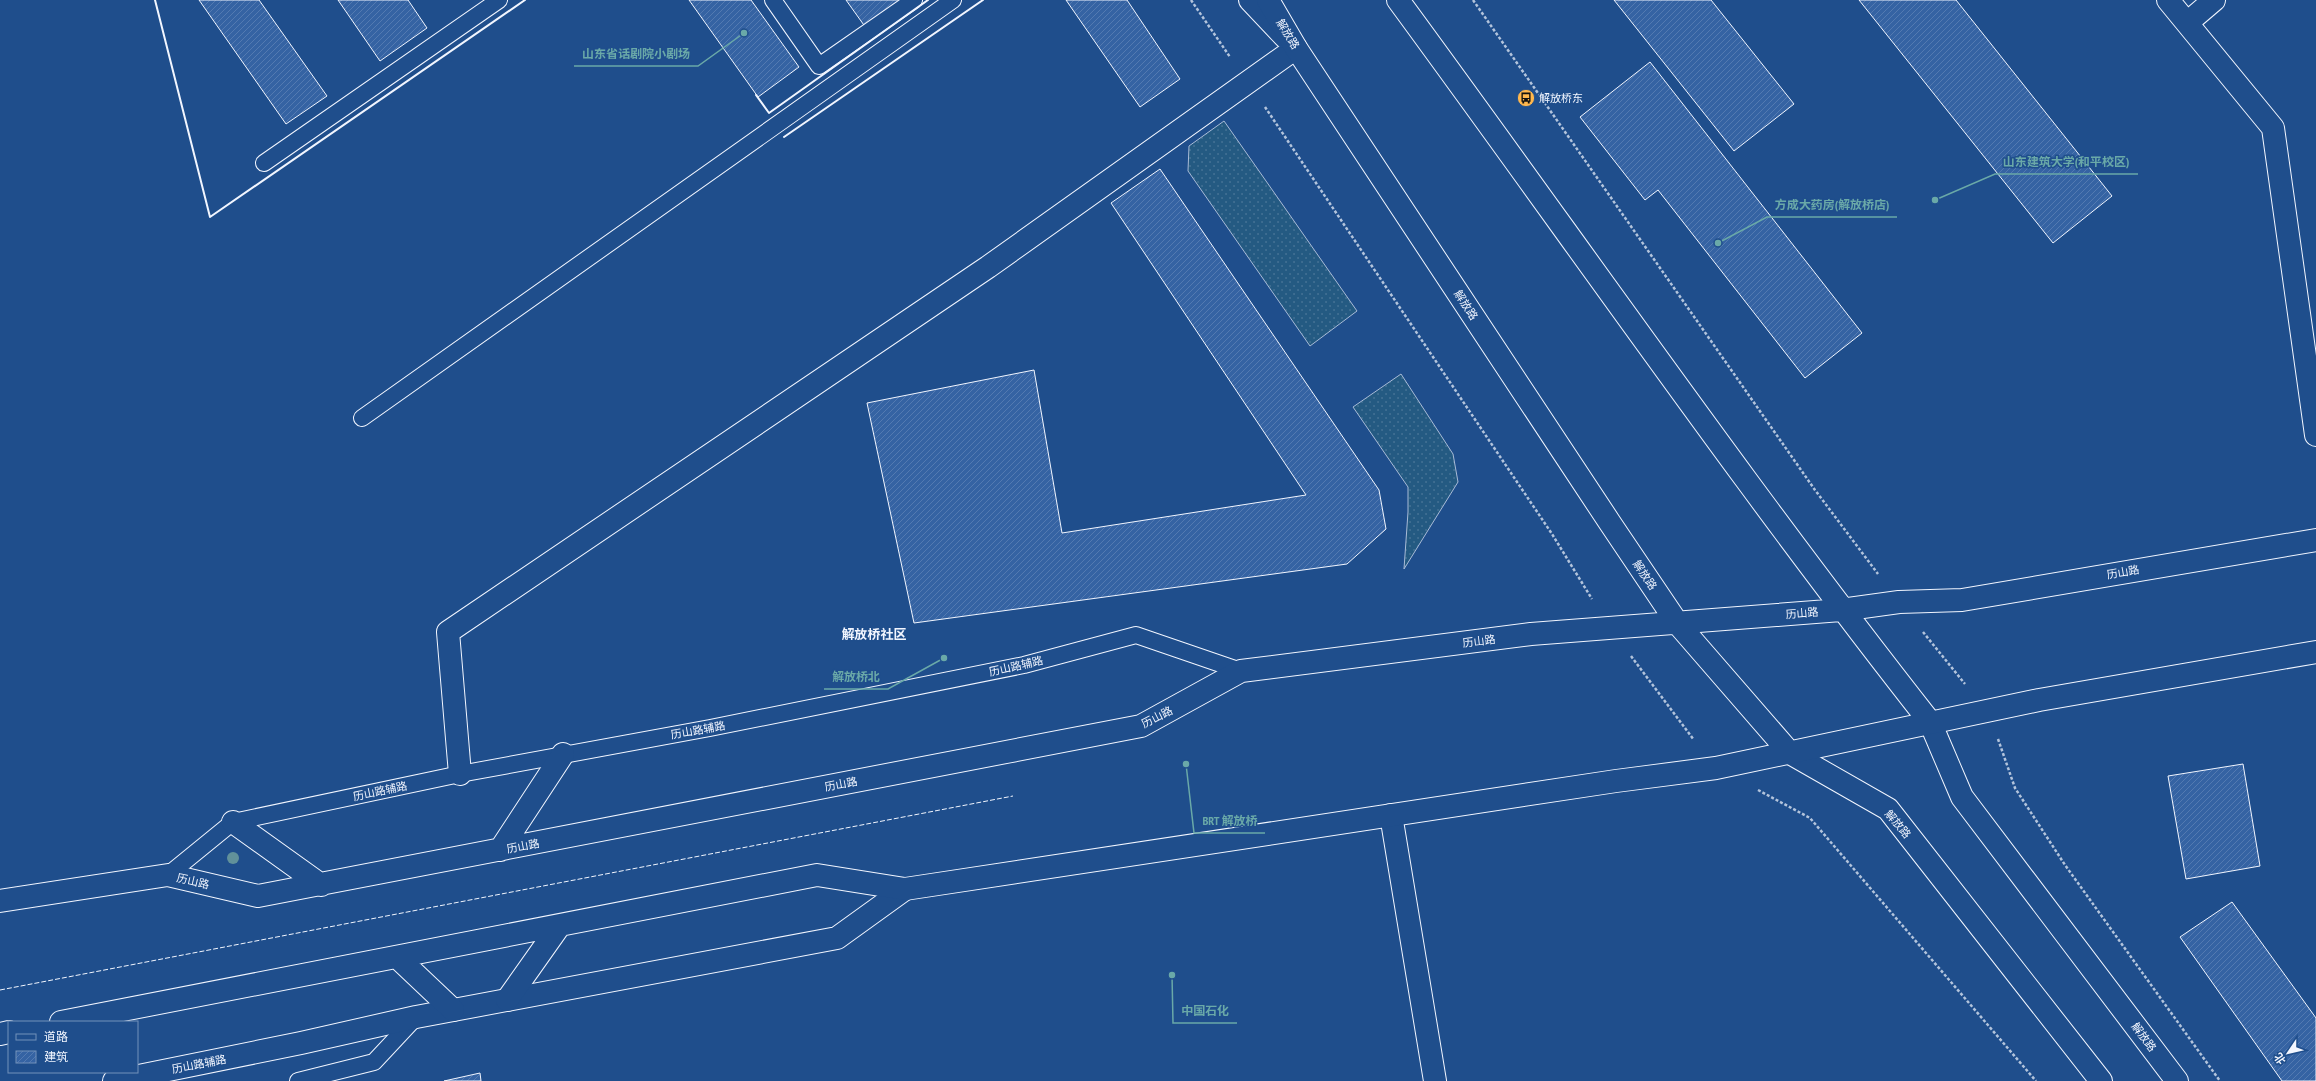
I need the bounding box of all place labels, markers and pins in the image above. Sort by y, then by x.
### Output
callout: 山东省话剧院小剧场 [574,42,698,66]
bus stop icon: 解放桥东 [1516,88,1536,108]
place label: 解放桥东 [1539,91,1583,105]
callout: 山东建筑大学(和平校区) [1995,150,2138,174]
callout: 方成大药房(解放桥店) [1767,193,1897,217]
callout: 解放桥北 [824,665,888,689]
callout: BRT 解放桥 [1194,809,1265,833]
callout: 中国石化 [1173,999,1237,1023]

